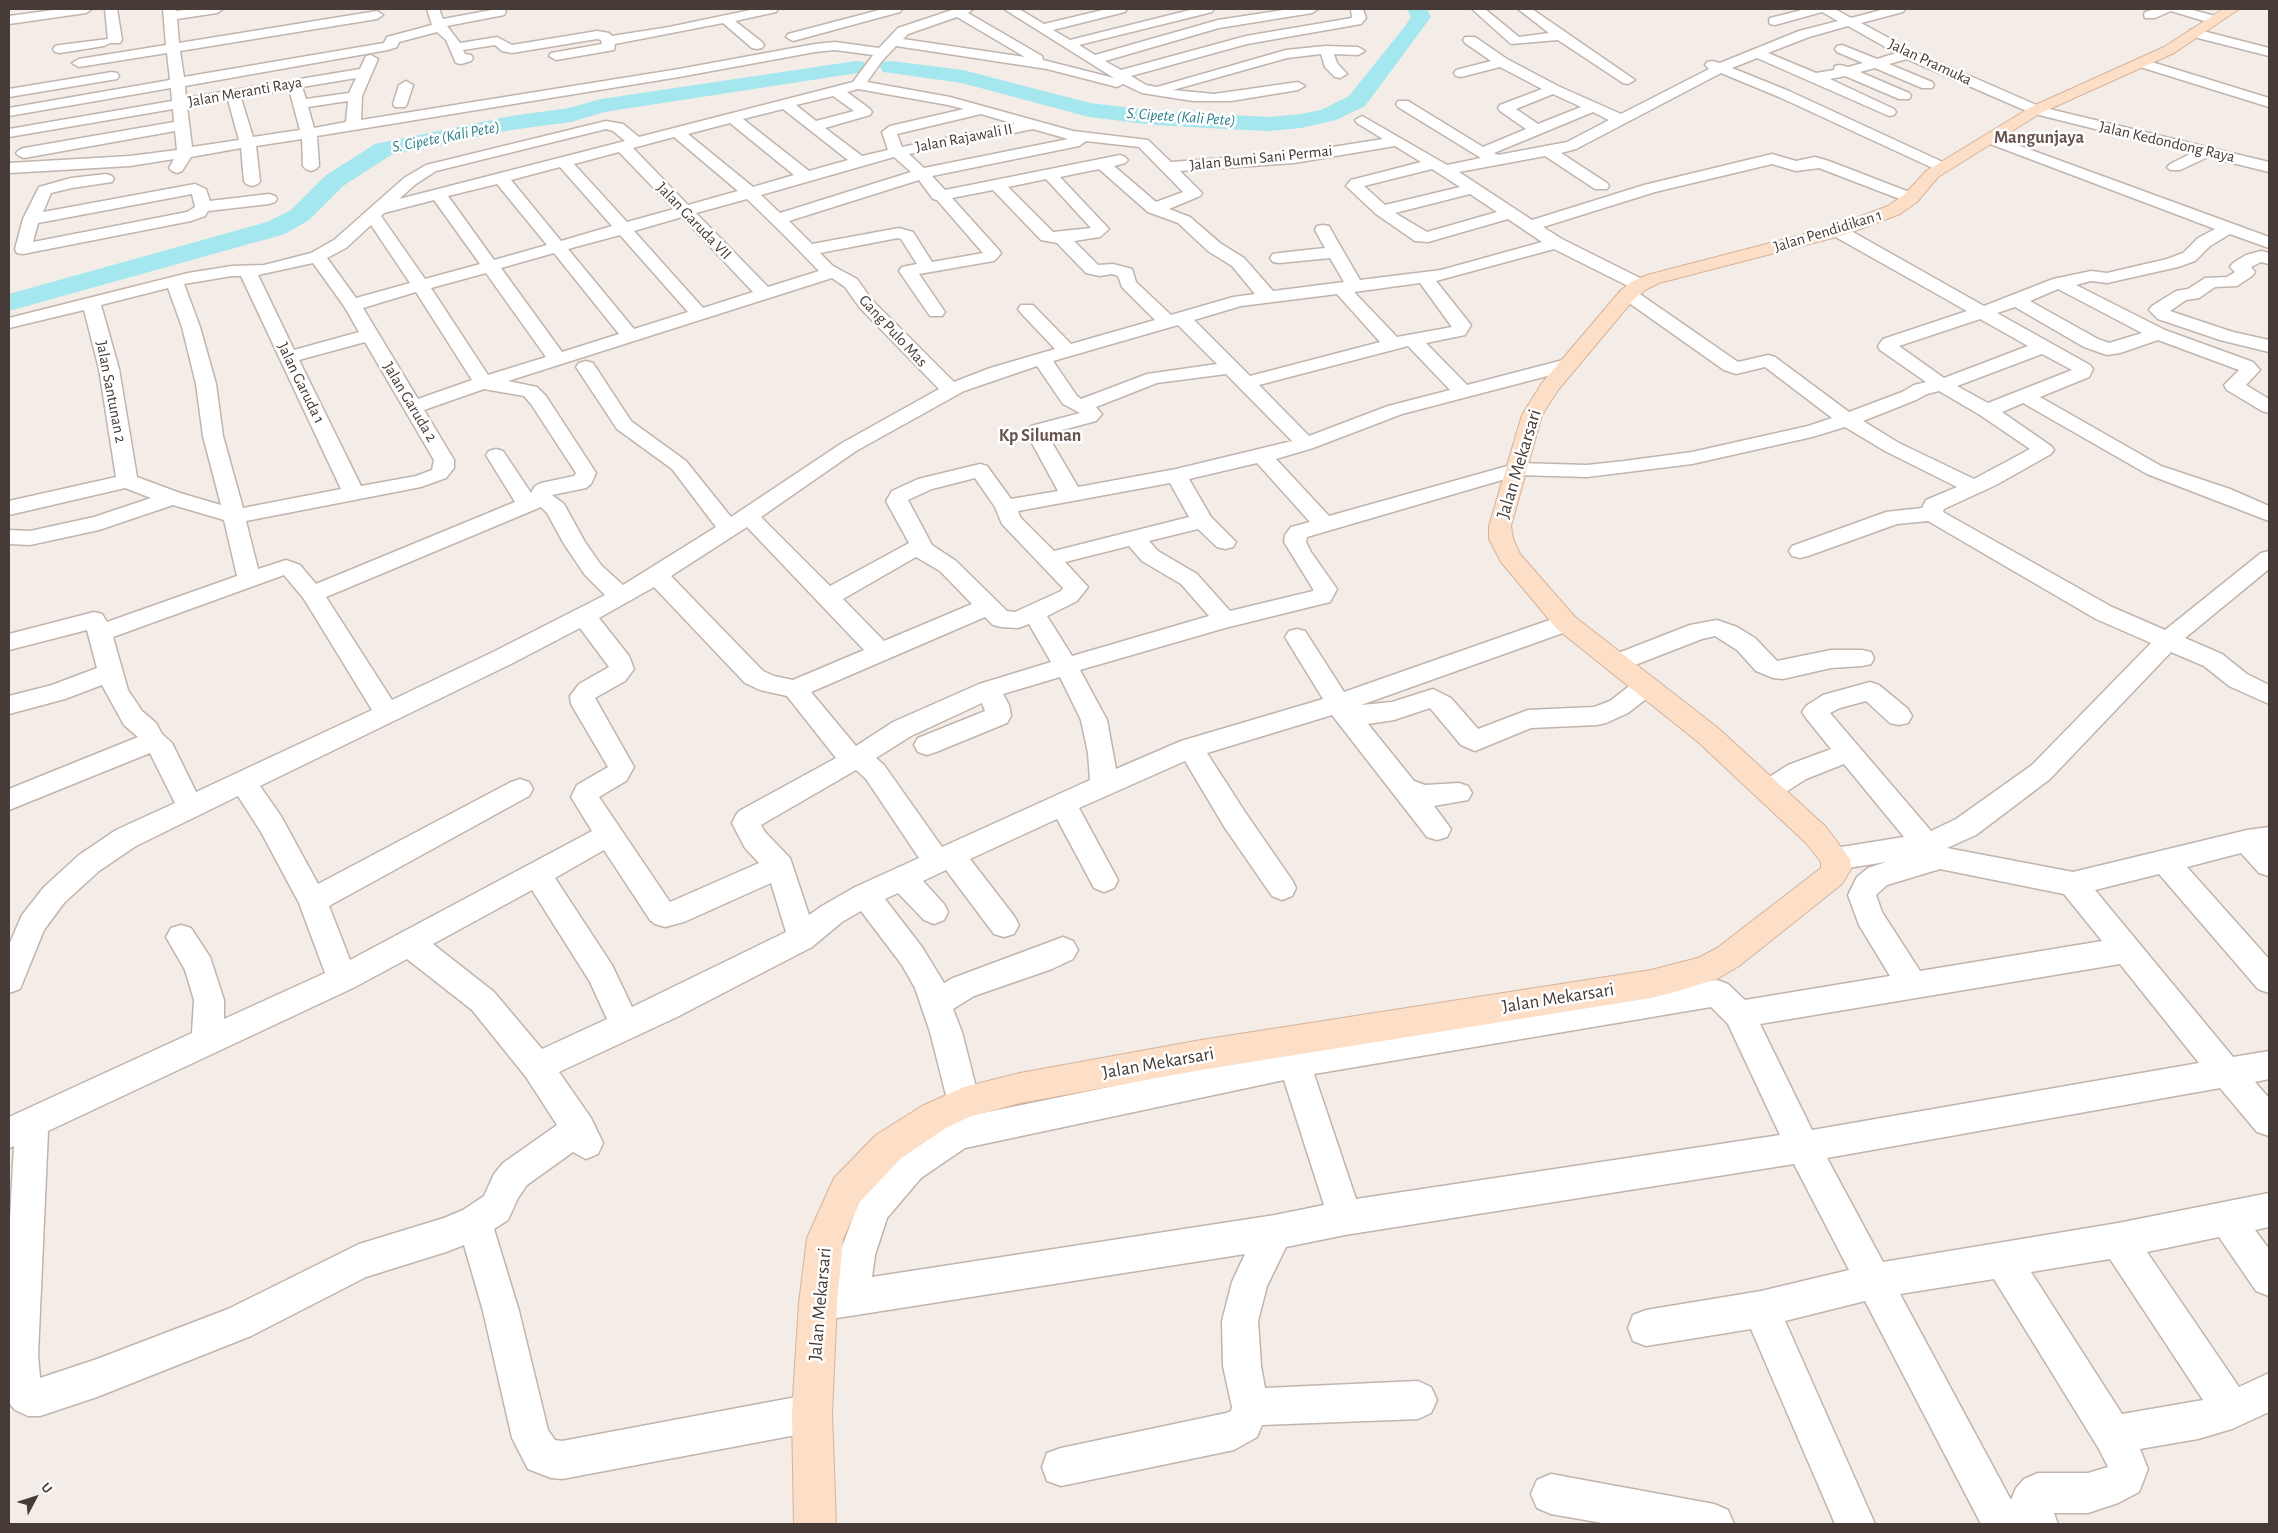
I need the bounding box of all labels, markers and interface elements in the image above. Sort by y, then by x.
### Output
street label: Jalan Pramuka [1885,34,1975,90]
street label: Jalan Meranti Raya [186,73,304,111]
water label: S. Cipete (Kali Pete) [1126,104,1236,130]
water label: S. Cipete (Kali Pete) [391,117,501,157]
street label: Jalan Kedondong Raya [2097,117,2237,167]
street label: Jalan Rajawali II [914,119,1014,157]
district label: Mangunjaya [1994,127,2084,149]
street label: Jalan Bumi Sani Permai [1189,141,1333,175]
street label: Jalan Garuda VII [652,178,736,264]
street label: Jalan Pendidikan 1 [1771,205,1885,257]
street label: Gang Pulo Mas [855,291,931,371]
street label: Jalan Santunan 2 [92,339,130,445]
street label: Jalan Garuda 1 [273,339,329,427]
street label: Jalan Garuda 2 [379,359,441,445]
street label: Jalan Mekarsari [1492,407,1546,521]
district label: Kp Siluman [999,425,1081,447]
street label: Jalan Mekarsari [1500,978,1616,1018]
street label: Jalan Mekarsari [1100,1042,1216,1084]
street label: Jalan Mekarsari [804,1247,836,1361]
north arrow [10,1473,60,1523]
text: U [38,1480,55,1496]

